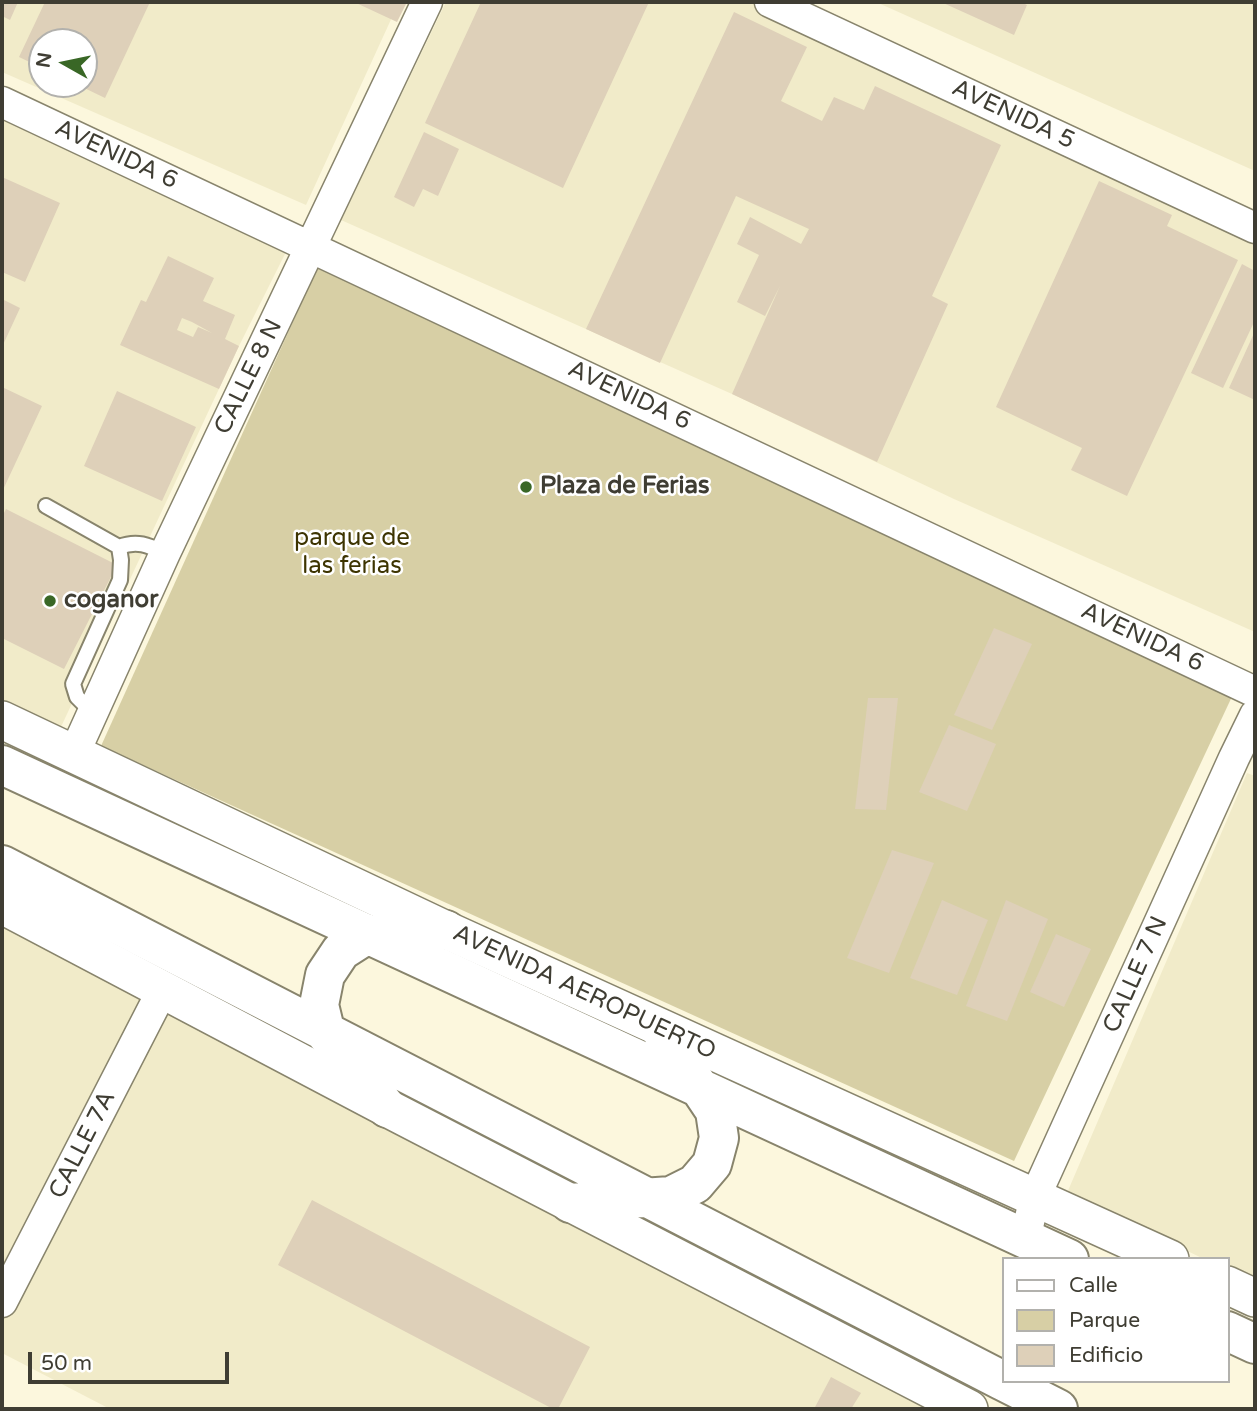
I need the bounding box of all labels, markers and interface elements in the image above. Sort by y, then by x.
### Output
north arrow [28,28,98,98]
text: N [32,51,56,69]
street label: AVENIDA 5 [947,74,1079,156]
street label: AVENIDA 6 [50,114,182,196]
street label: CALLE 8 N [209,315,289,439]
street label: AVENIDA 6 [563,355,695,437]
place label: Plaza de Ferias [540,473,709,501]
marker: Plaza de Ferias [518,479,534,495]
park label: parque de las ferias [294,525,410,581]
place label: coganor [64,587,158,615]
marker: coganor [42,593,58,609]
street label: AVENIDA 6 [1076,597,1208,679]
street label: CALLE 7 N [1098,912,1174,1038]
street label: AVENIDA AEROPUERTO [448,919,720,1067]
street label: CALLE 7A [44,1086,122,1204]
legend [1002,1257,1229,1383]
text: Calle [1069,1273,1118,1298]
text: Parque [1069,1308,1140,1333]
scale bar [32,1338,233,1382]
text: Edificio [1069,1343,1143,1368]
text: 50 m [41,1351,92,1376]

